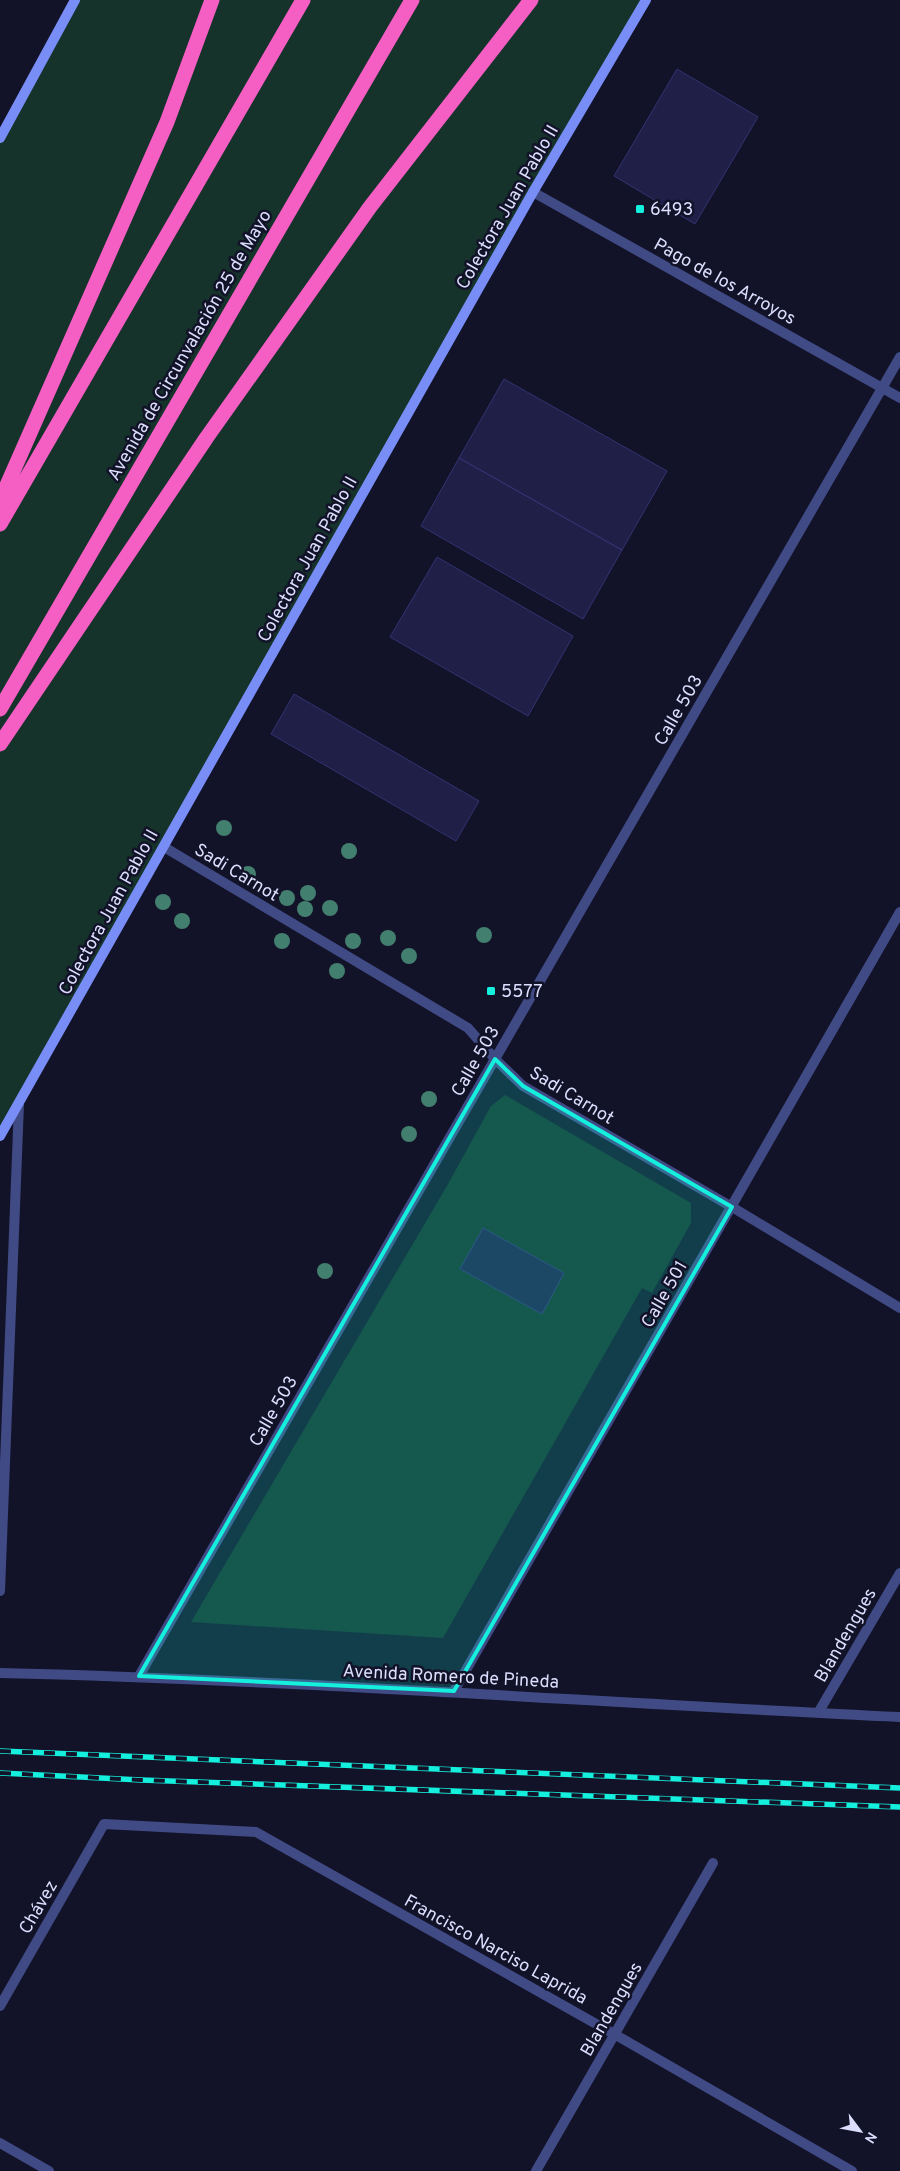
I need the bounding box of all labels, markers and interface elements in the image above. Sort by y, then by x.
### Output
street label: Colectora Juan Pablo II [452,121,565,294]
place label: 6493 [650,199,693,222]
marker: 6493 [634,203,646,215]
street label: Avenida de Circunvalación 25 de Mayo [103,206,277,485]
street label: Pago de los Arroyos [649,234,799,331]
street label: Colectora Juan Pablo II [253,473,363,647]
street label: Calle 503 [650,671,709,750]
street label: Colectora Juan Pablo II [54,826,164,1000]
street label: Sadi Carnot [190,839,283,908]
place label: 5577 [501,981,543,1004]
marker: 5577 [485,985,497,997]
street label: Calle 503 [447,1022,506,1101]
street label: Sadi Carnot [525,1062,618,1131]
street label: Calle 501 [637,1257,694,1332]
street label: Calle 503 [245,1372,304,1451]
street label: Blandengues [810,1584,883,1687]
street label: Avenida Romero de Pineda [342,1660,560,1695]
street label: Chávez [15,1877,64,1939]
street label: Francisco Narciso Laprida [400,1890,591,2010]
street label: Blandengues [576,1958,649,2061]
north arrow [835,2106,885,2156]
text: N [860,2128,880,2146]

